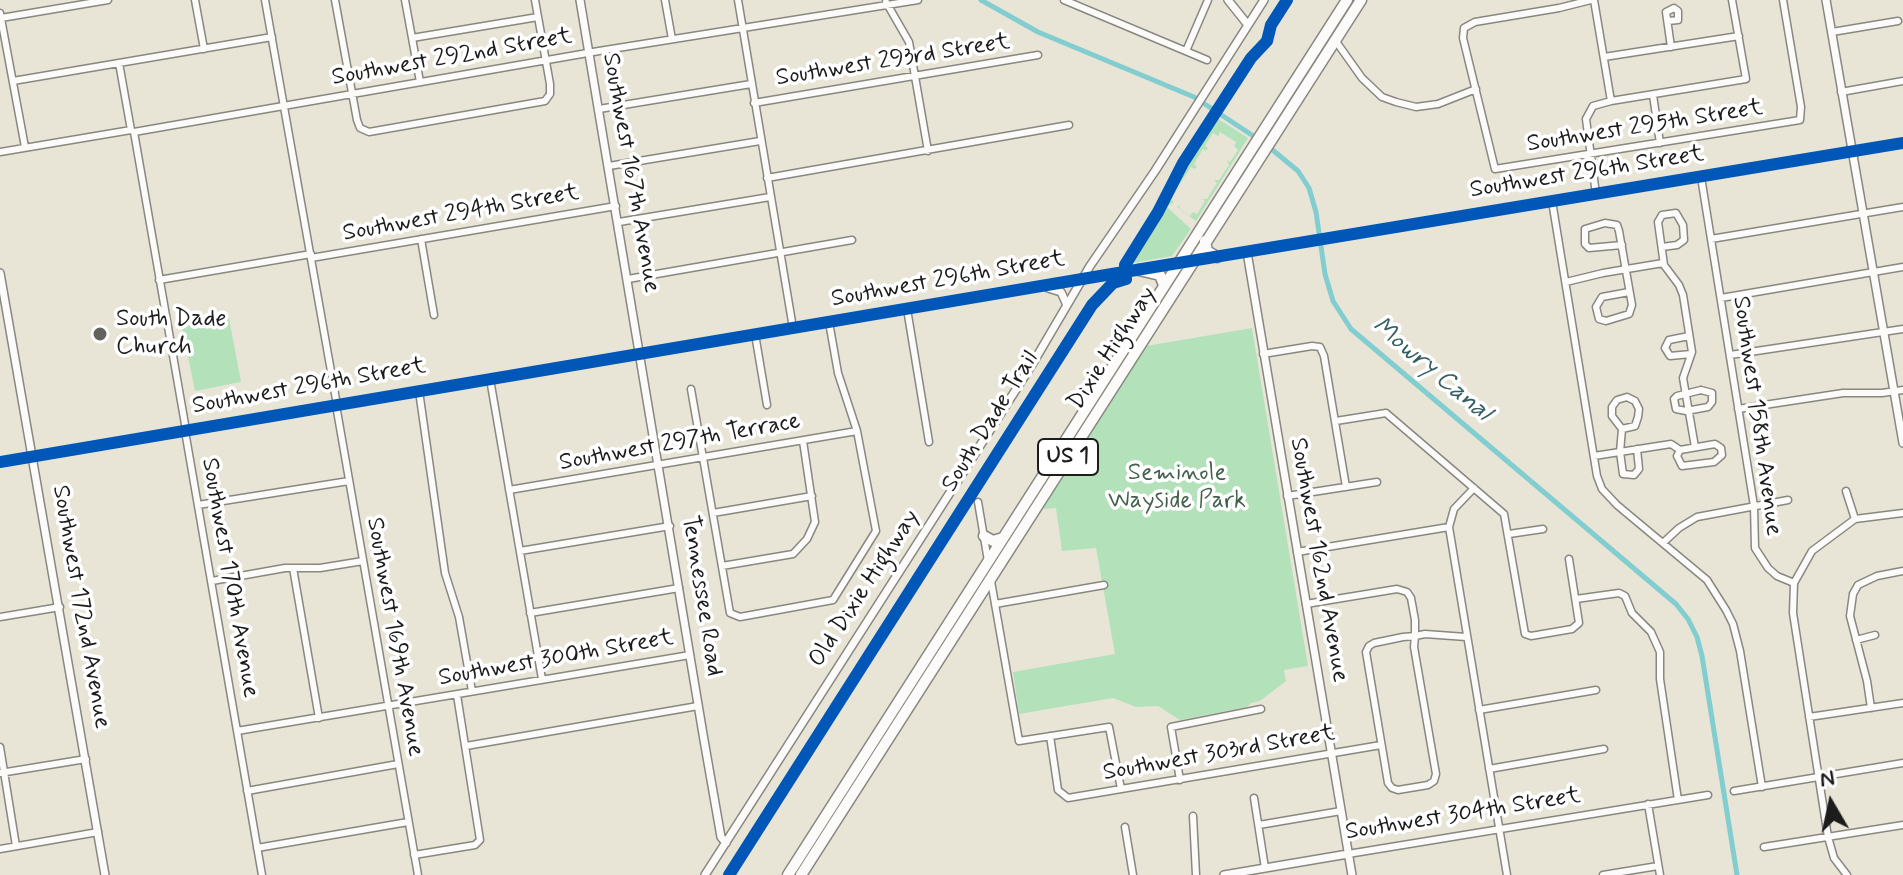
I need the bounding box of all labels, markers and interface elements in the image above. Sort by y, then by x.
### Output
street label: Southwest 292nd Street [330,23,574,93]
street label: Southwest 293rd Street [774,28,1012,94]
street label: Southwest 167th Avenue [595,51,665,295]
street label: Southwest 295th Street [1525,94,1765,160]
street label: Southwest 296th Street [1468,140,1706,206]
street label: Southwest 294th Street [341,179,581,249]
street label: Southwest 296th Street [829,245,1067,315]
street label: Dixie Highway [1062,282,1164,416]
street label: Southwest 158th Avenue [1725,294,1787,538]
place label: South Dade Church [116,306,226,362]
water label: Mowry Canal [1365,311,1497,429]
marker: South Dade Church [91,325,109,343]
street label: South Dade Trail [936,346,1046,498]
street label: Southwest 296th Street [190,352,428,422]
street label: Southwest 297th Terrace [557,408,803,478]
street label: Southwest 162nd Avenue [1282,436,1354,684]
road number: US 1 [1038,439,1098,475]
street label: Southwest 170th Avenue [194,456,264,700]
park label: Seminole Wayside Park [1108,460,1246,516]
street label: Southwest 172nd Avenue [44,483,116,731]
street label: Old Dixie Highway [803,505,927,673]
street label: Tennessee Road [674,514,728,678]
street label: Southwest 169th Avenue [359,515,429,759]
street label: Southwest 300th Street [436,624,676,694]
street label: Southwest 303rd Street [1101,719,1337,789]
north arrow [1791,763,1871,843]
text: N [1818,764,1837,794]
street label: Southwest 304th Street [1343,782,1583,848]

